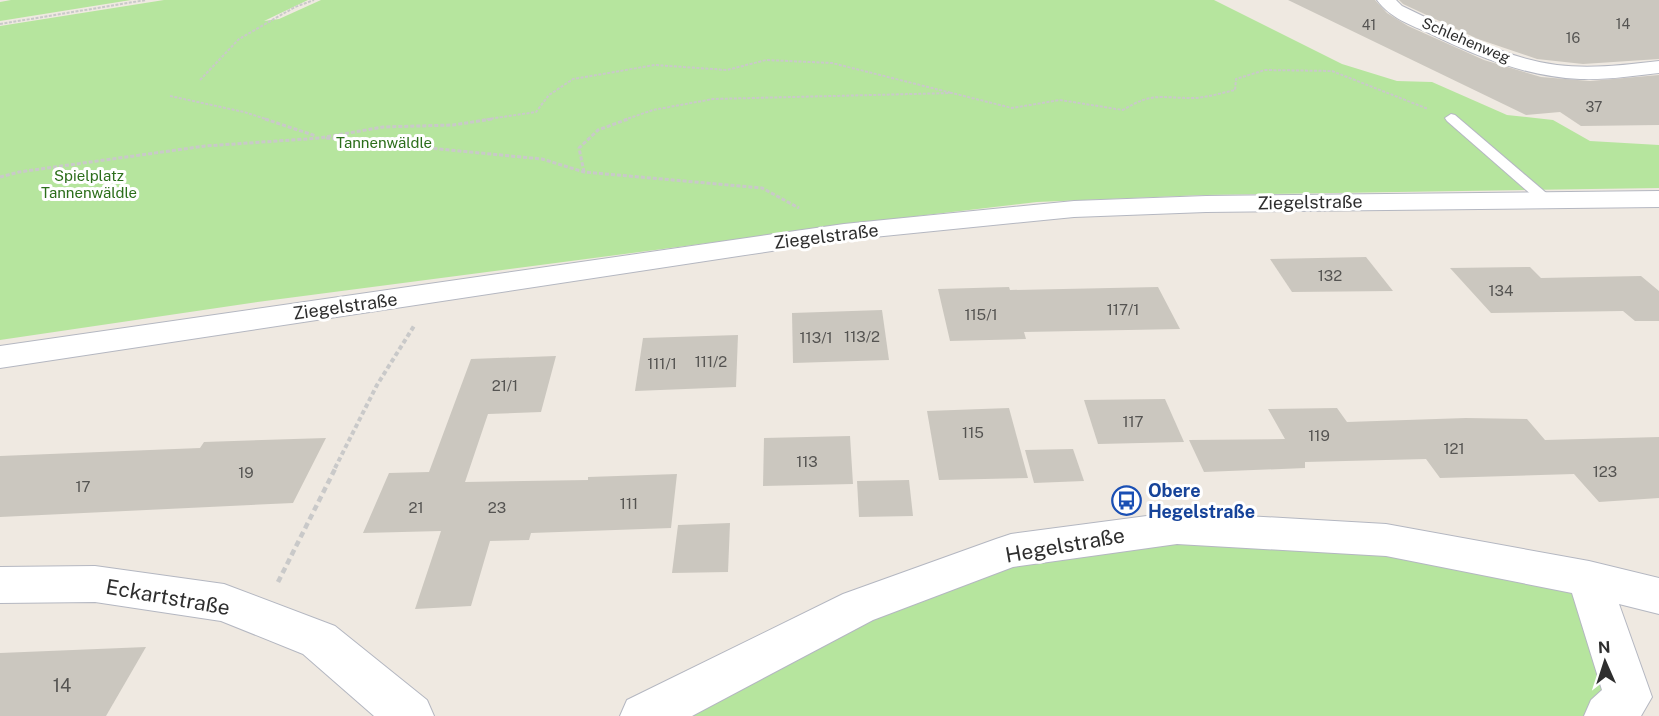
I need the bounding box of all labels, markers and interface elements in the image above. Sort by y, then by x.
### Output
street label: Schlehenweg [1419,14,1513,66]
house number: 14 [1616,16,1630,32]
house number: 41 [1362,17,1376,33]
house number: 16 [1566,30,1580,46]
house number: 37 [1586,99,1602,115]
park label: Tannenwäldle [336,134,432,151]
park label: Spielplatz Tannenwäldle [41,167,137,201]
street label: Ziegelstraße [1257,191,1363,213]
street label: Ziegelstraße [772,219,880,253]
house number: 132 [1318,267,1342,284]
house number: 134 [1489,282,1513,299]
street label: Ziegelstraße [291,288,399,324]
house number: 117/1 [1107,301,1139,318]
house number: 115/1 [964,306,998,323]
house number: 113/2 [844,328,880,345]
house number: 113/1 [799,329,833,346]
house number: 111/2 [695,353,727,370]
house number: 111/1 [647,355,677,372]
house number: 21/1 [492,377,518,394]
house number: 117 [1122,413,1144,430]
house number: 115 [962,424,984,441]
house number: 119 [1308,427,1330,444]
house number: 121 [1443,440,1465,457]
house number: 113 [796,453,818,470]
house number: 123 [1593,463,1617,480]
house number: 19 [238,464,254,481]
house number: 17 [75,478,91,495]
place label: Obere Hegelstraße [1148,480,1255,522]
bus stop icon: Obere Hegelstraße [1111,484,1143,516]
house number: 111 [620,495,638,512]
house number: 21 [408,499,424,516]
house number: 23 [488,499,506,516]
street label: Hegelstraße [1003,522,1127,568]
street label: Eckartstraße [104,574,232,620]
north arrow [1575,632,1635,692]
text: N [1597,638,1611,657]
house number: 14 [53,675,71,696]

